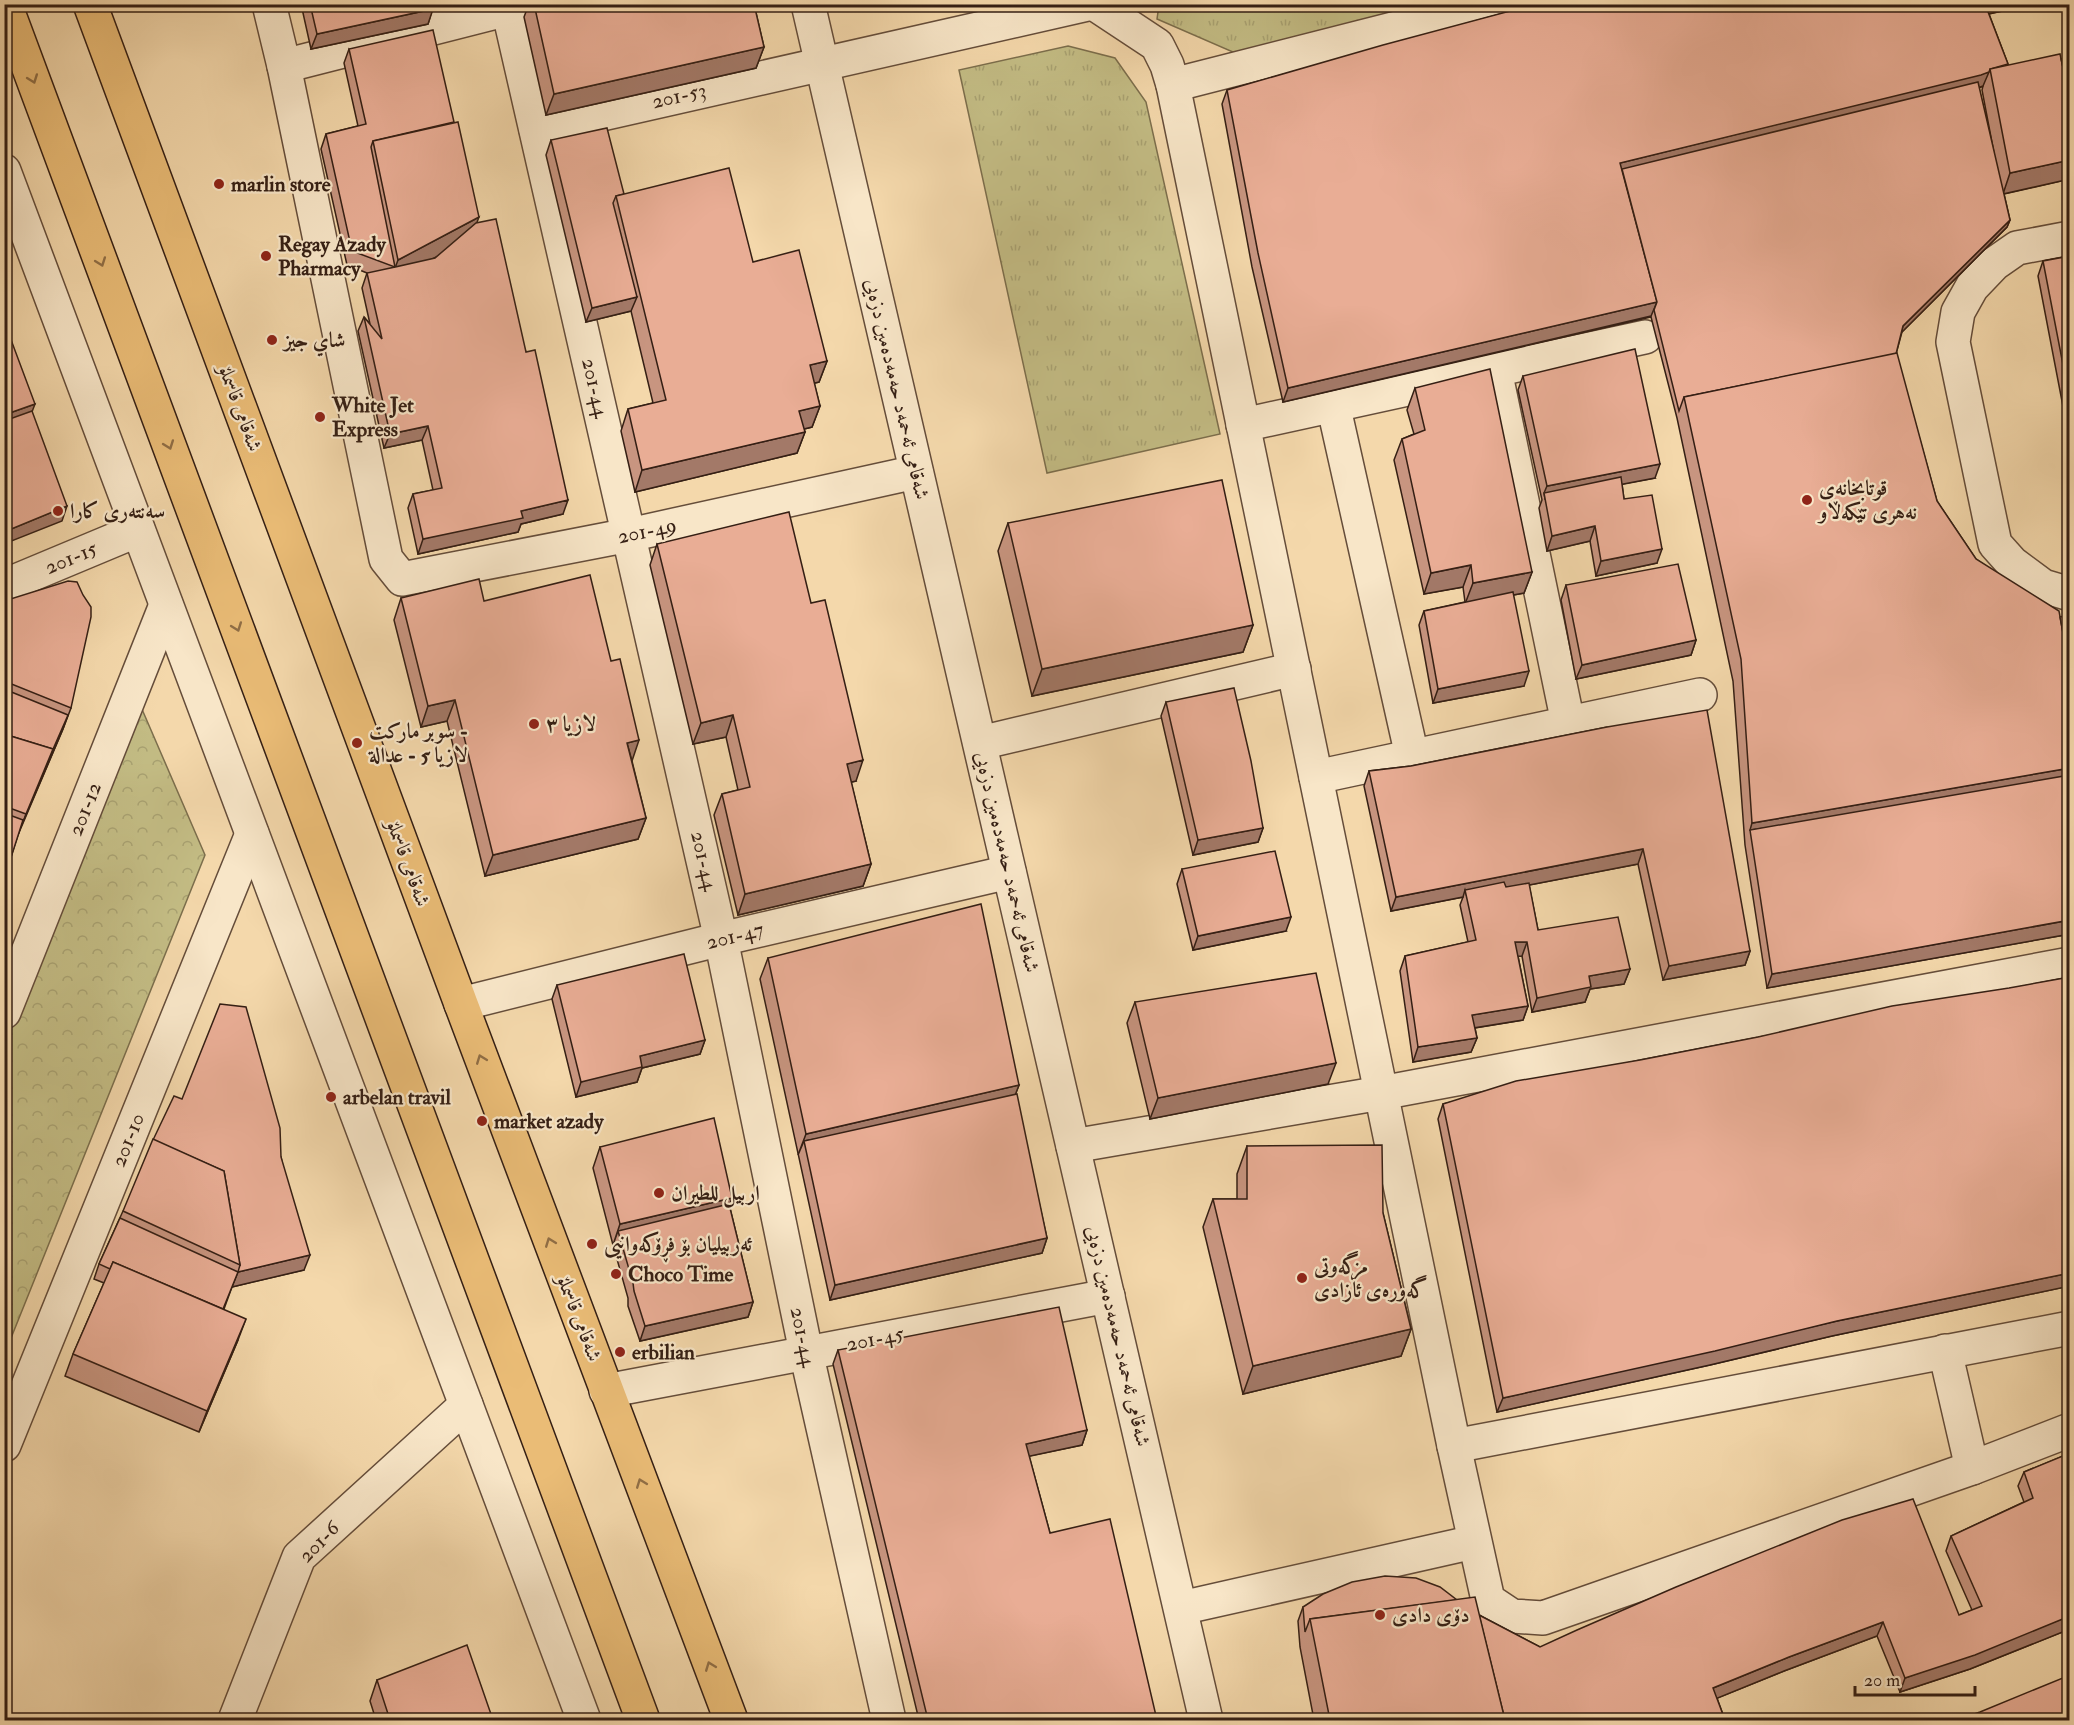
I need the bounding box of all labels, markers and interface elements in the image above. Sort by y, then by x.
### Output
one-way arrow [25,73,38,84]
street label: 201-53 [649,77,709,115]
place label: marlin store [231,171,331,198]
marker: marlin store [212,177,226,191]
place label: Regay Azady Pharmacy [278,231,387,282]
marker: Regay Azady Pharmacy [259,249,273,263]
one-way arrow [93,256,106,267]
street label: شەقامی ئەحمەد حەمەدەمین دزەیی [858,276,936,502]
place label: شاي جيز [282,327,345,357]
marker: شاي جيز [265,333,279,347]
street label: 201-44 [575,356,615,422]
street label: شەقامی قاسملۆ [211,359,268,455]
place label: White Jet Express [331,392,414,443]
marker: White Jet Express [313,410,327,424]
one-way arrow [161,439,174,449]
place label: قوتابخانه‌ی نه‌هری تێكه‌ڵاو [1817,475,1917,526]
marker: قوتابخانه‌ی نه‌هری تێكه‌ڵاو [1800,493,1814,507]
place label: سەنتەری کارا [70,498,165,525]
marker: سەنتەری کارا [51,504,65,518]
street label: 201-49 [615,512,679,550]
street label: 201-15 [41,535,102,581]
one-way arrow [229,622,242,632]
place label: لازیا ٣ [546,711,596,738]
marker: لازیا ٣ [527,717,541,731]
place label: سوبر ماركت - لازيا 5 - عدالة [367,718,468,769]
marker: سوبر ماركت - لازيا 5 - عدالة [350,736,364,750]
street label: شەقامی ئەحمەد حەمەدەمین دزەیی [968,749,1046,975]
street label: 201-12 [62,778,108,840]
street label: شەقامی قاسملۆ [379,814,436,910]
street label: 201-44 [684,829,724,895]
street label: 201-47 [704,916,767,956]
one-way arrow [476,1055,489,1065]
place label: arbelan travil [343,1084,451,1111]
marker: arbelan travil [324,1090,338,1104]
place label: market azady [494,1108,604,1135]
street label: 201-10 [105,1109,151,1171]
marker: market azady [475,1114,489,1128]
place label: اربيل للطيران [671,1180,760,1208]
marker: اربيل للطيران [652,1186,666,1200]
street label: شەقامی ئەحمەد حەمەدەمین دزەیی [1079,1223,1157,1449]
place label: ئەربیلیان بۆ فڕۆکەوانیی [604,1231,753,1263]
one-way arrow [545,1237,557,1248]
marker: ئەربیلیان بۆ فڕۆکەوانیی [585,1237,599,1251]
place label: مزگەوتی گەورەی ئازادی [1313,1251,1427,1304]
place label: Choco Time [628,1261,734,1288]
marker: Choco Time [609,1267,623,1281]
street label: شەقامی قاسملۆ [549,1269,608,1365]
marker: مزگەوتی گەورەی ئازادی [1295,1271,1309,1285]
street label: 201-44 [784,1305,823,1371]
street label: 201-45 [844,1320,907,1358]
place label: erbilian [632,1339,695,1366]
marker: erbilian [613,1345,627,1359]
one-way arrow [636,1479,648,1490]
street label: 201-6 [293,1514,346,1569]
place label: دۆى دادى [1392,1602,1470,1629]
marker: دۆى دادى [1373,1608,1387,1622]
scale bar [1855,1659,1975,1697]
one-way arrow [705,1661,717,1672]
text: 20 m [1864,1669,1900,1692]

